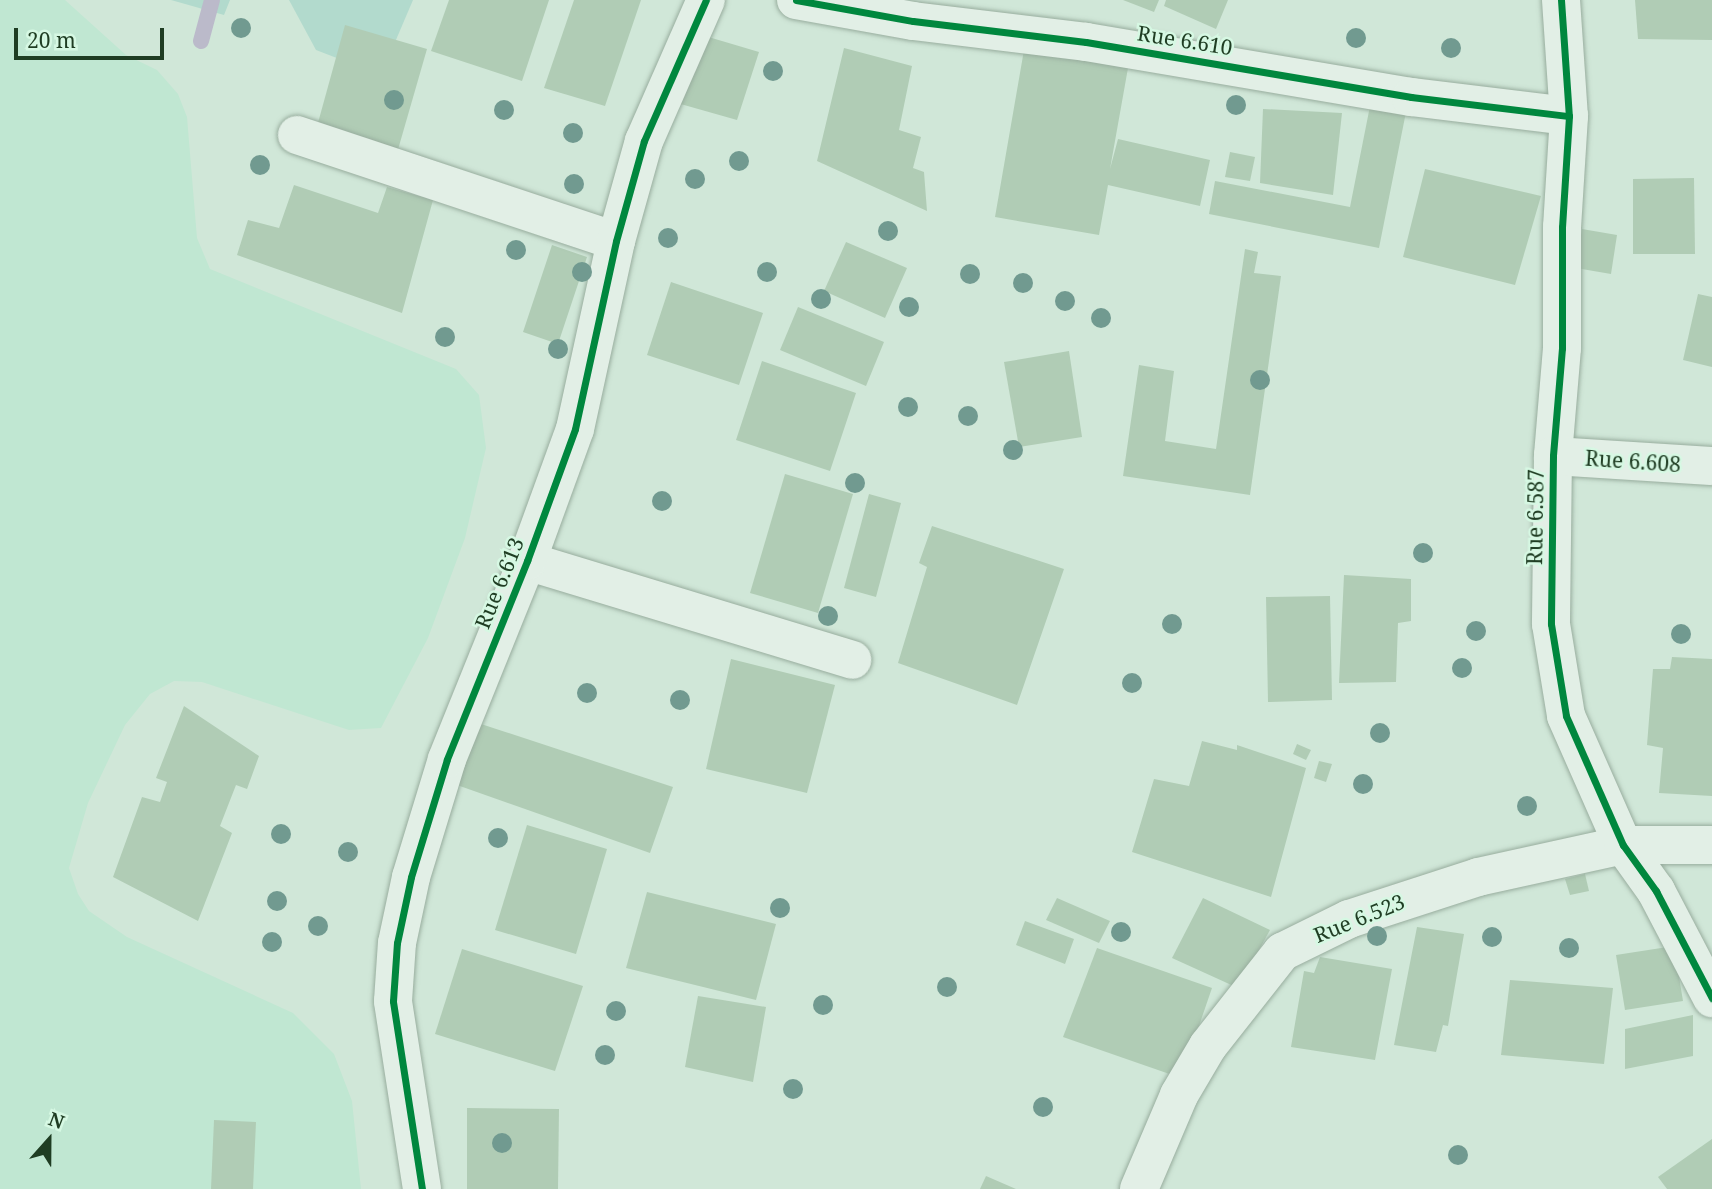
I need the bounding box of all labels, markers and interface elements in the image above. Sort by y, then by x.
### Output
scale bar [18,14,168,58]
street label: Rue 6.610 [1136,20,1234,60]
text: 20 m [27,26,76,54]
street label: Rue 6.608 [1584,445,1682,477]
street label: Rue 6.587 [1522,469,1548,565]
street label: Rue 6.613 [469,534,529,632]
street label: Rue 6.523 [1310,888,1408,948]
north arrow [14,1105,84,1175]
text: N [45,1106,68,1135]

